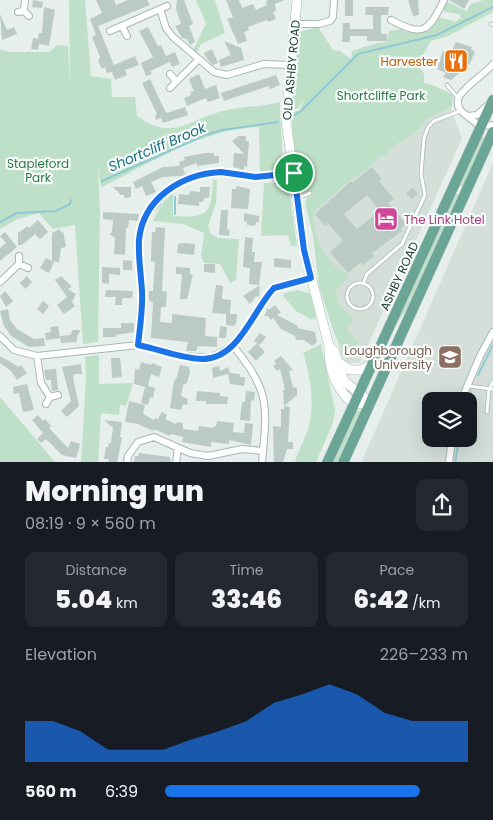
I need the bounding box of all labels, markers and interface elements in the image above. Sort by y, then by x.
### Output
street label: OLD ASHBY ROAD [278,19,304,121]
restaurant icon: Harvester [443,48,469,74]
place label: Harvester [380,53,439,70]
park label: Shortcliffe Park [337,87,426,104]
water label: Shortcliff Brook [105,117,210,177]
pin [273,152,315,194]
park label: Stapleford Park [7,155,69,186]
icon: arrive [280,159,308,187]
hotel icon: The Link Hotel [373,206,399,232]
place label: The Link Hotel [404,211,485,228]
street label: ASHBY ROAD [376,239,422,313]
place label: Loughborough University [344,342,432,373]
school or university icon: Loughborough University [437,344,463,370]
map controls [422,392,477,447]
button: layers [422,392,477,447]
text: Morning run [25,472,204,511]
button: share [416,479,468,531]
text: 08:19 · 9 × 560 m [25,512,156,535]
text: Distance [65,560,127,580]
text: Time [229,560,264,580]
text: Pace [379,560,414,580]
text: 5.04 [55,582,112,617]
text: 33:46 [211,582,282,617]
text: 6:42 [353,582,408,617]
text: km [112,593,138,613]
text: /km [408,593,440,613]
text: Elevation [25,643,97,666]
text: 226–233 m [380,643,468,666]
text: 560 m [25,780,76,803]
text: 6:39 [105,780,138,803]

